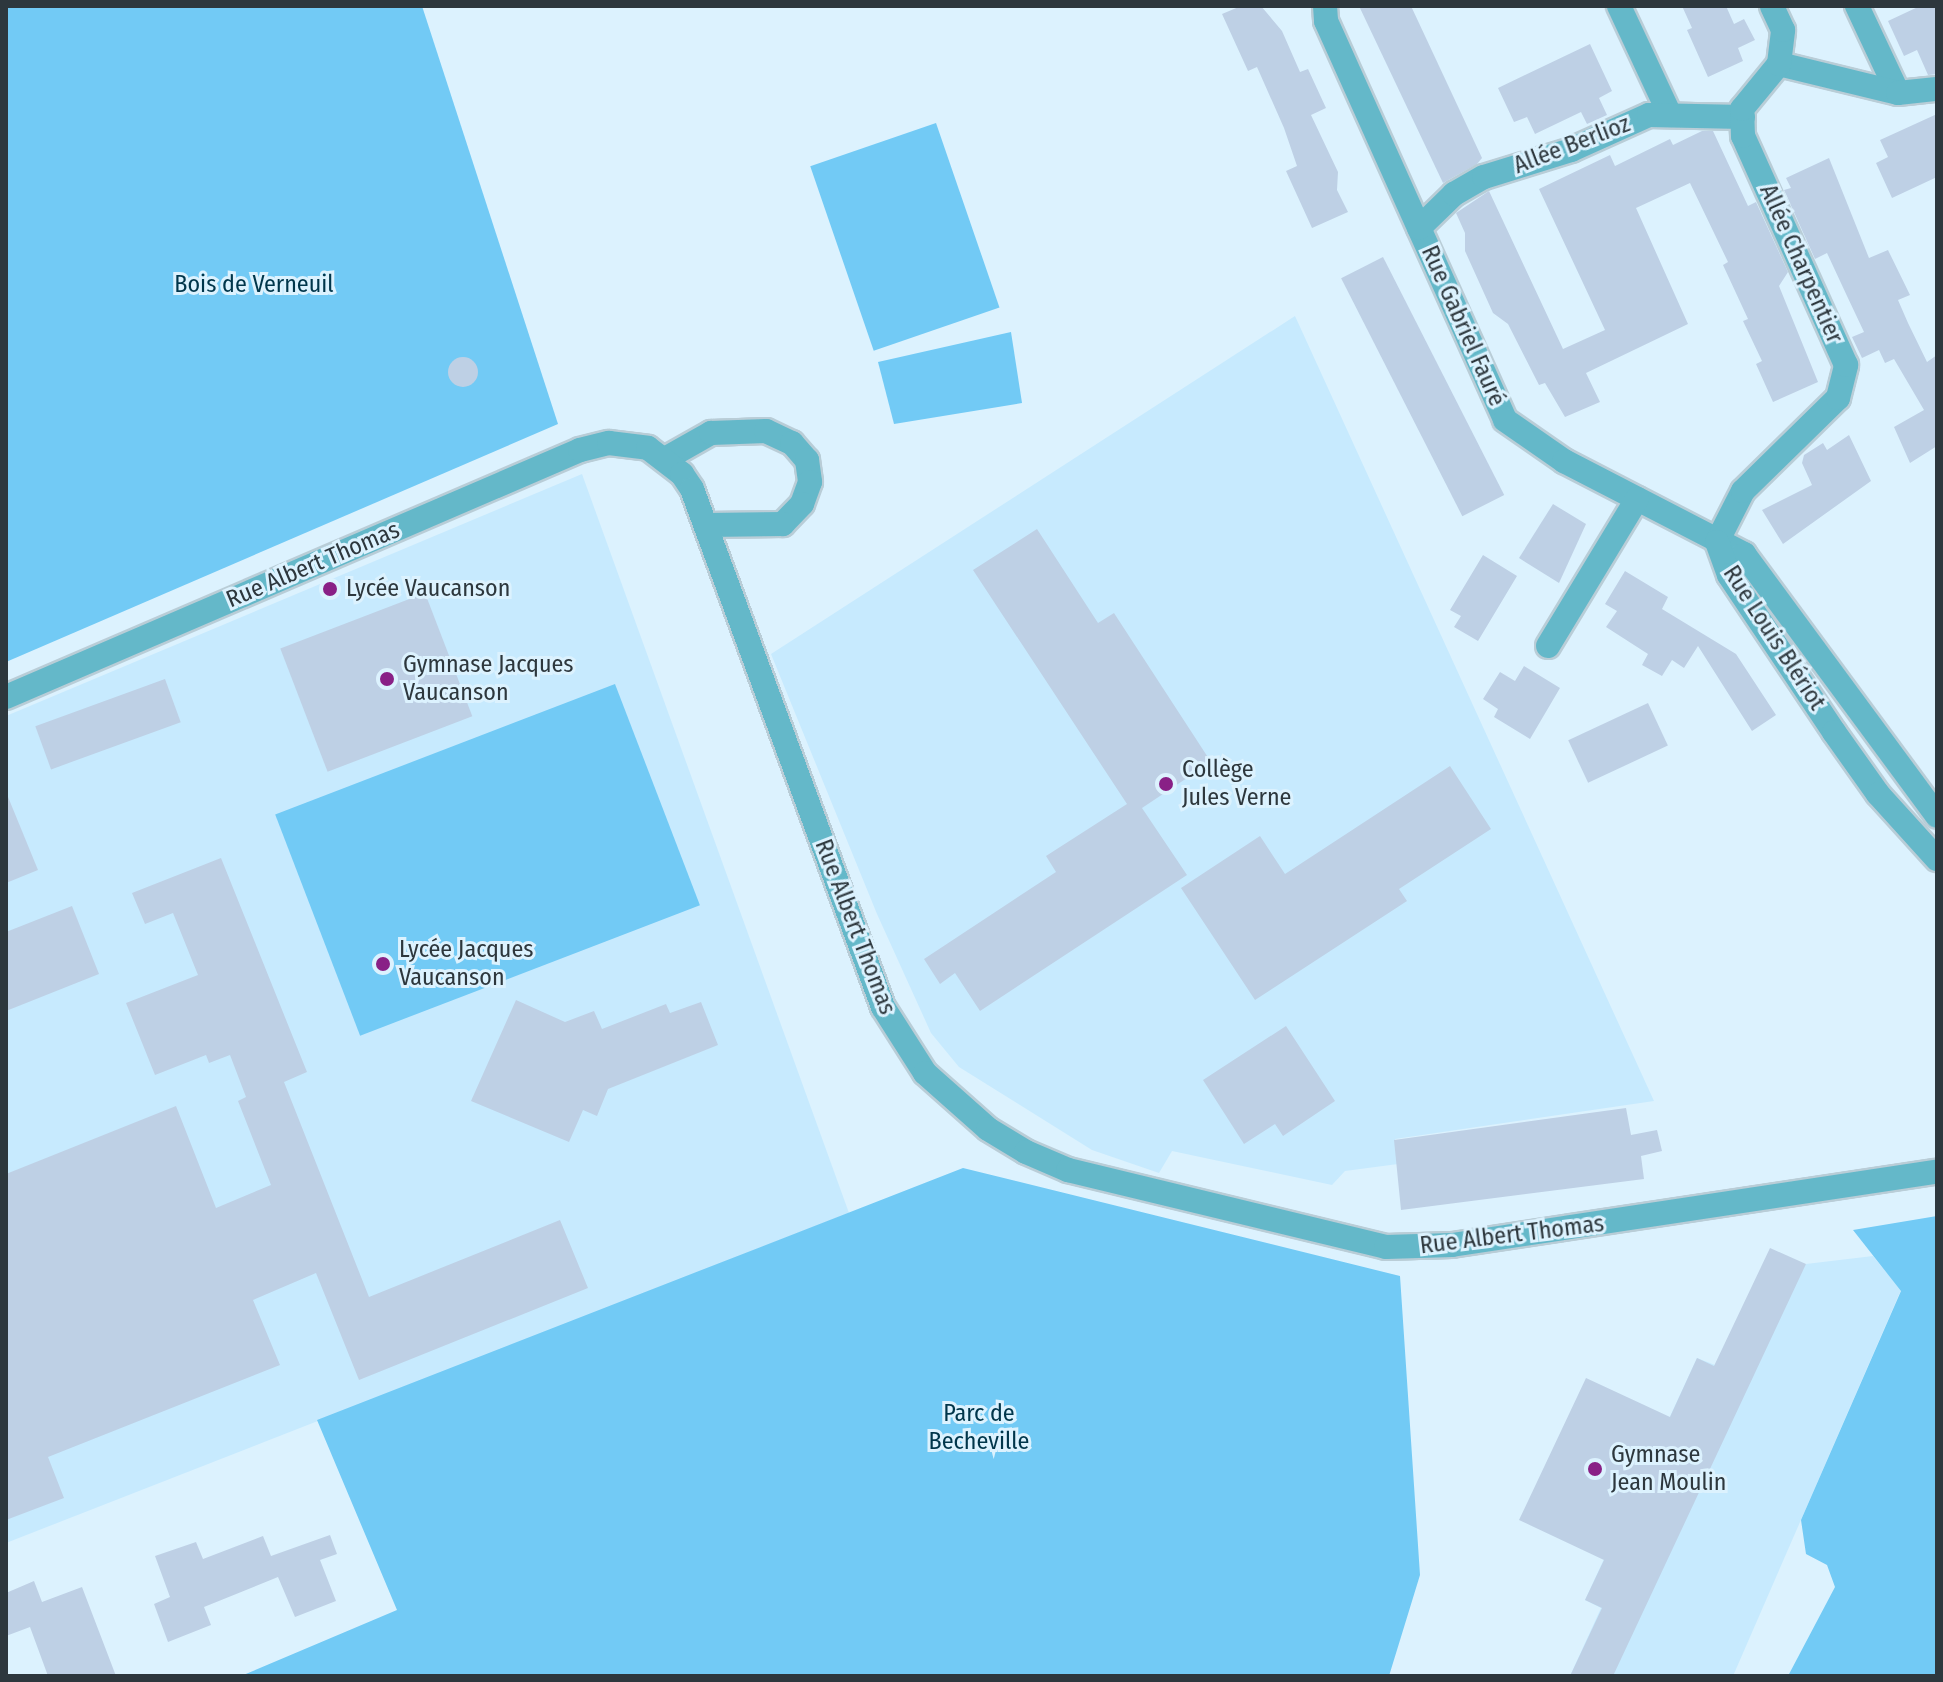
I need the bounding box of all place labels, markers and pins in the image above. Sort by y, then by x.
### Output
place label: Lycée Vaucanson [346,575,510,603]
marker: Lycée Vaucanson [321,580,339,598]
place label: Gymnase Jacques Vaucanson [403,651,574,707]
marker: Gymnase Jacques Vaucanson [378,670,396,688]
place label: Collège Jules Verne [1182,756,1291,812]
marker: Collège Jules Verne [1157,775,1175,793]
place label: Lycée Jacques Vaucanson [399,936,533,992]
marker: Lycée Jacques Vaucanson [374,955,392,973]
place label: Gymnase Jean Moulin [1611,1441,1727,1497]
marker: Gymnase Jean Moulin [1586,1460,1604,1478]

